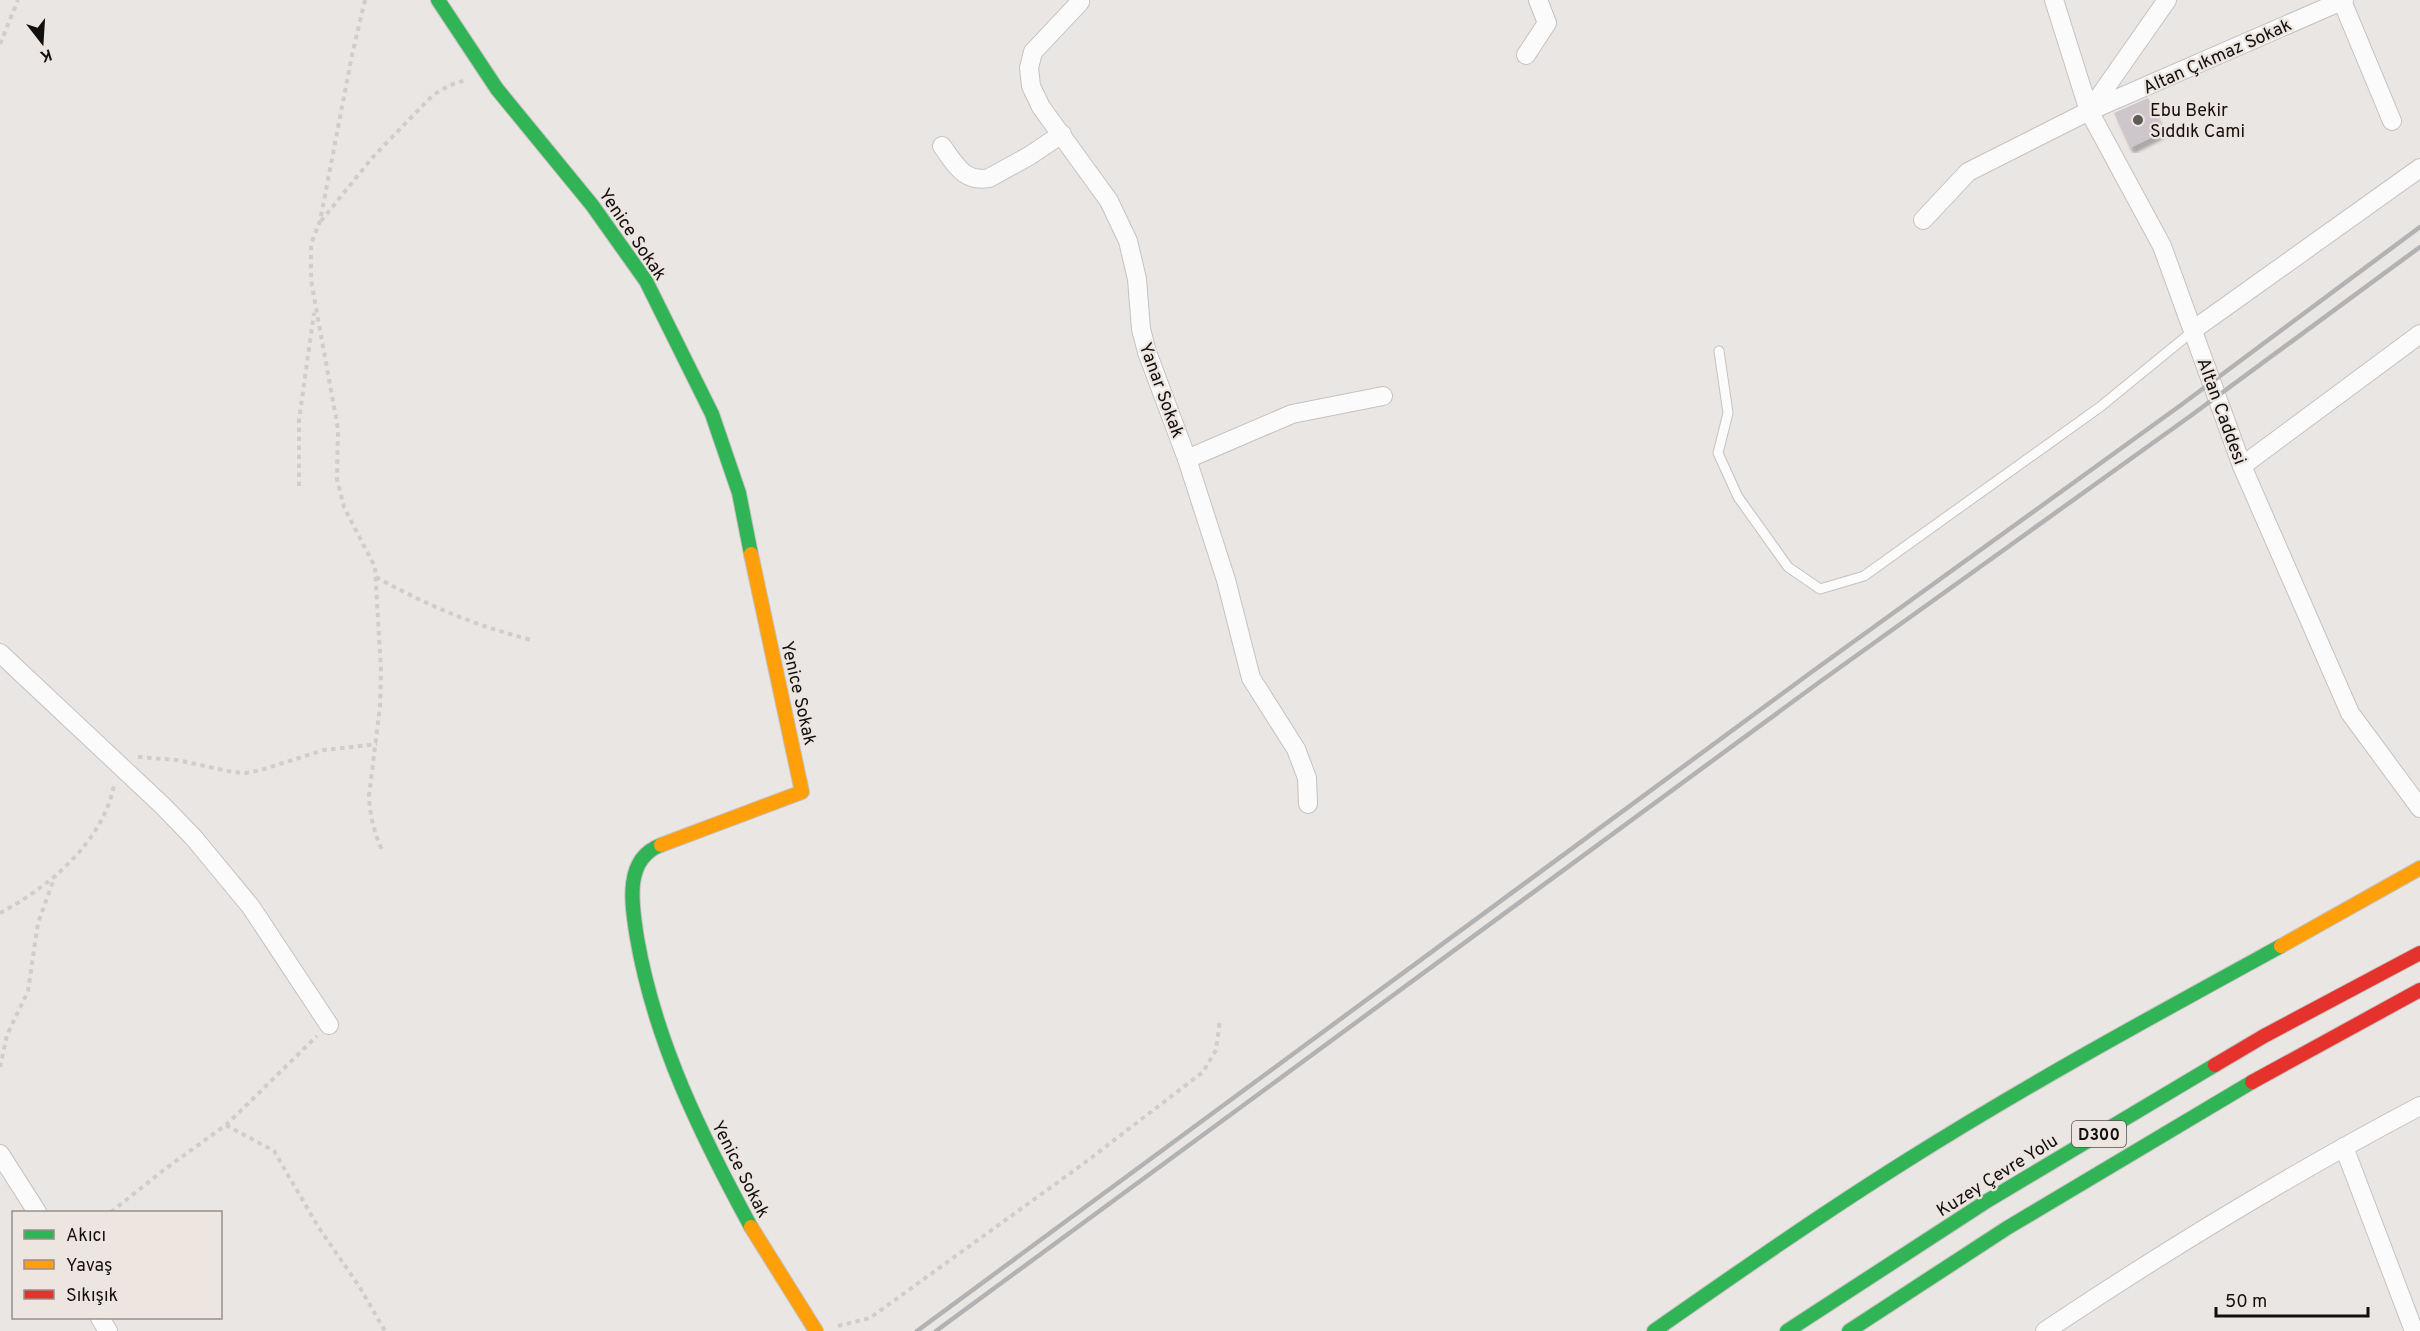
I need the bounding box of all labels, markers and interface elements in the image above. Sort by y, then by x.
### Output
north arrow [12,12,72,72]
street label: Altan Çıkmaz Sokak [2140,14,2296,100]
text: K [37,43,54,66]
place label: Ebu Bekir Sıddık Cami [2150,100,2245,144]
marker: Ebu Bekir Sıddık Cami [2131,113,2145,127]
street label: Yenice Sokak [593,184,671,285]
street label: Yanar Sokak [1133,340,1188,441]
street label: Altan Caddesi [2191,355,2251,468]
street label: Yenice Sokak [774,639,821,748]
street label: Yenice Sokak [705,1117,774,1222]
road number: D300 [2072,1121,2126,1147]
street label: Kuzey Çevre Yolu [1933,1130,2063,1223]
legend [12,1211,222,1319]
text: Akıcı [66,1225,106,1248]
text: Yavaş [66,1255,112,1278]
scale bar [2216,1280,2368,1318]
text: Sıkışık [66,1285,118,1308]
text: 50 m [2225,1291,2267,1314]

